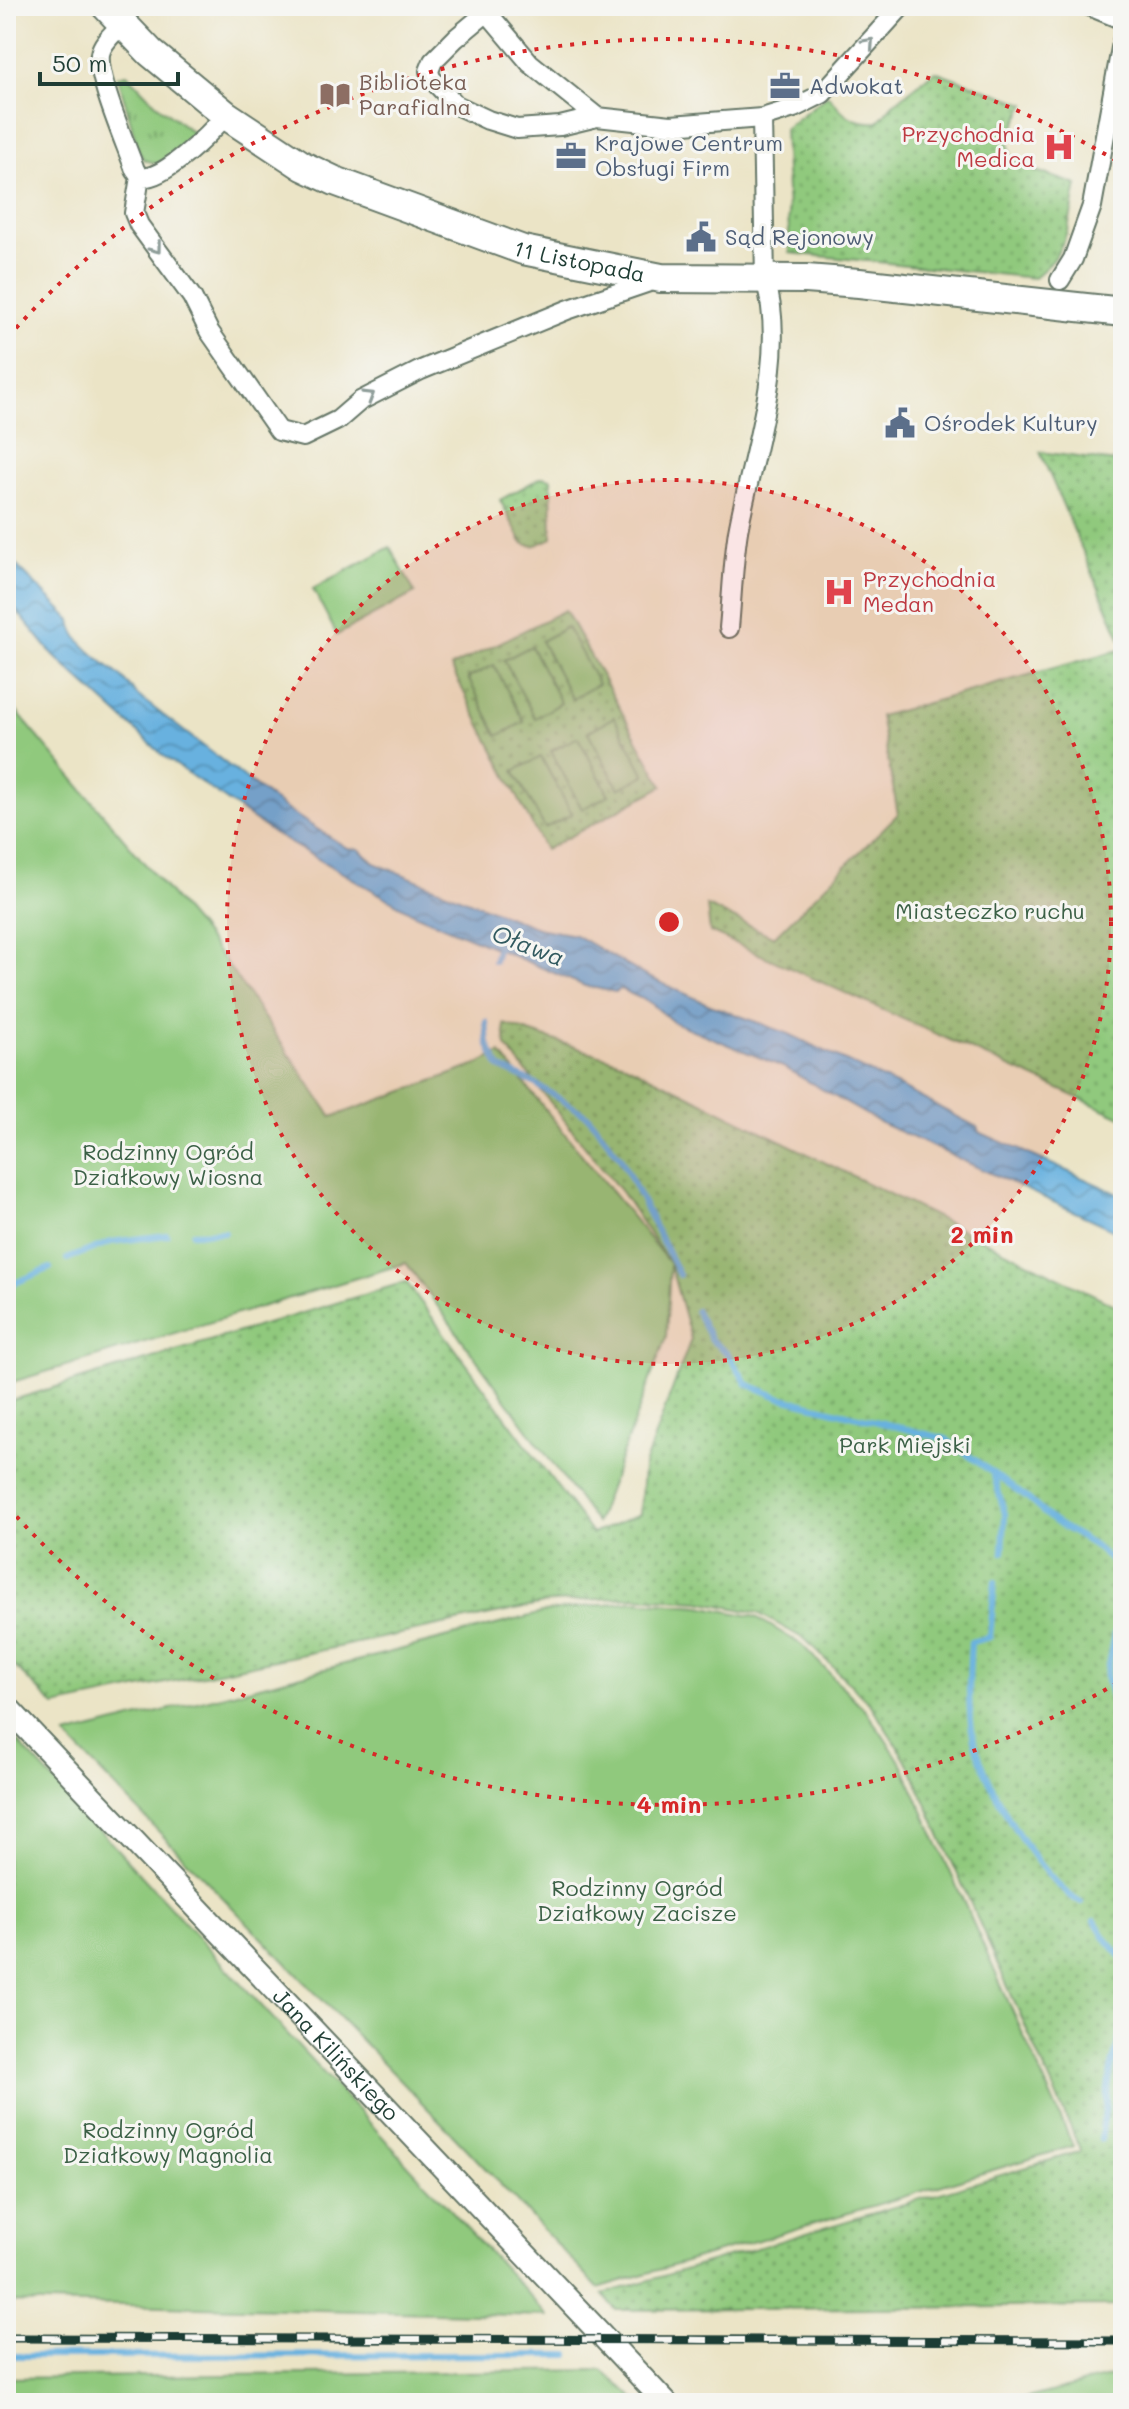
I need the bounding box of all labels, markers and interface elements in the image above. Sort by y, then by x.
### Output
scale bar [40,36,178,86]
one-way arrow [859,37,873,52]
text: 50 m [52,47,108,78]
place label: Biblioteka Parafialna [359,67,471,121]
office icon: Adwokat [768,69,802,103]
place label: Adwokat [809,71,903,100]
library icon: Biblioteka Parafialna [318,78,352,112]
place label: Przychodnia Medica [902,119,1035,173]
place label: Krajowe Centrum Obsługi Firm [595,128,783,182]
hospital icon: Przychodnia Medica [1042,130,1076,164]
office icon: Krajowe Centrum Obsługi Firm [554,139,588,173]
public building icon: Sąd Rejonowy [684,220,718,254]
place label: Sąd Rejonowy [725,222,874,251]
street label: 11 Listopada [510,233,648,288]
one-way arrow [146,239,160,254]
one-way arrow [360,390,375,406]
public building icon: Ośrodek Kultury [883,406,917,440]
place label: Ośrodek Kultury [924,408,1098,437]
place label: Przychodnia Medan [863,564,996,618]
hospital icon: Przychodnia Medan [822,575,856,609]
park label: Miasteczko ruchu [895,896,1085,925]
centre of rings [655,908,683,936]
water label: Oława [488,917,569,973]
park label: Rodzinny Ogród Działkowy Wiosna [73,1137,263,1191]
text: 2 min [951,1218,1014,1249]
park label: Park Miejski [839,1430,971,1459]
text: 4 min [637,1788,701,1819]
park label: Rodzinny Ogród Działkowy Zacisze [537,1873,737,1927]
street label: Jana Kilińskiego [267,1982,406,2127]
park label: Rodzinny Ogród Działkowy Magnolia [63,2115,273,2169]

